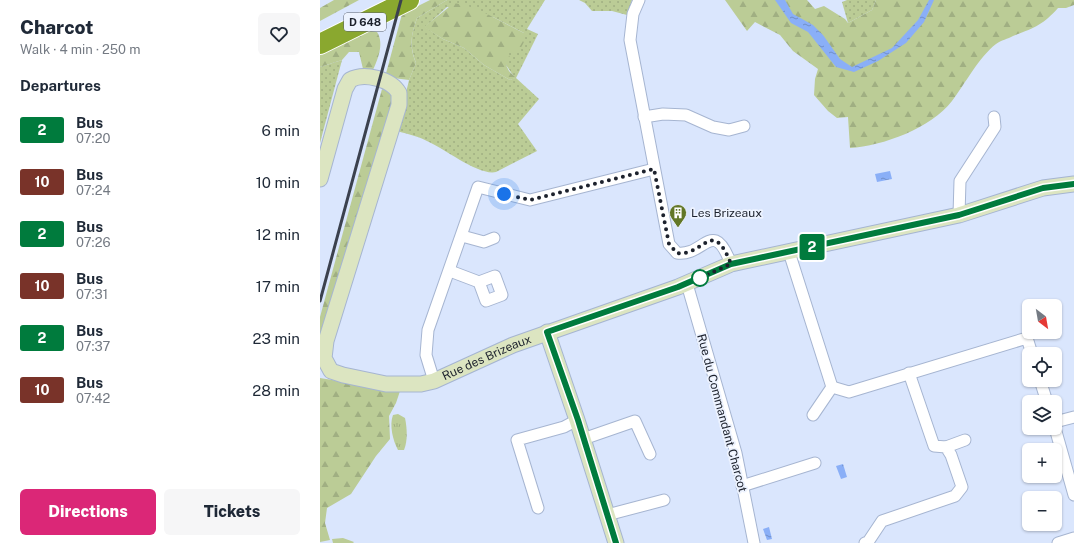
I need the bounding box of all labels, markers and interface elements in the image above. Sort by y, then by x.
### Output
button: heart [258,13,300,55]
road number: D 648 [344,13,386,31]
text: Charcot [20,16,93,38]
text: Walk · 4 min · 250 m [20,42,140,57]
text: Departures [20,77,101,94]
text: Bus [76,114,103,131]
text: 2 [38,122,46,138]
text: 6 min [262,122,300,139]
text: 07:20 [76,131,110,146]
text: Bus [76,166,103,183]
text: 10 [34,174,50,190]
text: 10 min [256,174,300,191]
text: 07:24 [76,183,111,198]
your location [494,184,514,204]
building icon: Les Brizeaux [668,203,688,228]
place label: Les Brizeaux [691,206,762,220]
text: Bus [76,218,103,235]
text: 2 [38,226,46,242]
text: 12 min [256,226,300,243]
line badge: 2 [799,234,825,260]
text: 07:26 [76,235,111,250]
text: 2 [808,239,816,255]
unlabelled marker [691,269,709,287]
text: Bus [76,270,103,287]
text: 10 [34,278,50,294]
text: 17 min [256,278,300,295]
text: 07:31 [76,287,108,302]
north arrow [1022,299,1062,339]
map controls [1022,299,1062,531]
text: Bus [76,322,103,339]
text: 2 [38,330,46,346]
text: 23 min [253,330,300,347]
street label: Rue des Brizeaux [440,332,533,383]
street label: Rue du Commandant Charcot [694,332,750,494]
text: 07:37 [76,339,110,354]
button: locate [1022,347,1062,387]
text: Bus [76,374,103,391]
text: 10 [34,382,50,398]
text: 28 min [252,382,300,399]
text: 07:42 [76,391,110,406]
button: layers [1022,395,1062,435]
button: + [1022,443,1062,483]
button: Directions [20,489,156,535]
button: Tickets [164,489,300,535]
button: − [1022,491,1062,531]

